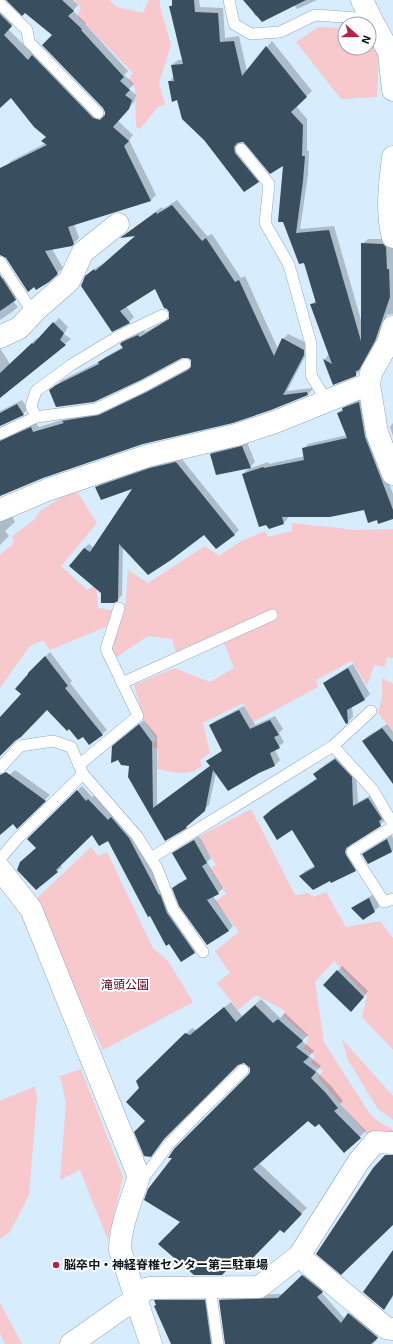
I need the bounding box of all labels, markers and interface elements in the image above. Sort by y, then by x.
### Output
north arrow [337,16,377,56]
text: N [359,34,374,46]
park label: 滝頭公園 [101,977,149,991]
place label: 脳卒中・神経脊椎センター第二駐車場 [64,1257,268,1271]
marker: 脳卒中・神経脊椎センター第二駐車場 [51,1260,61,1270]

